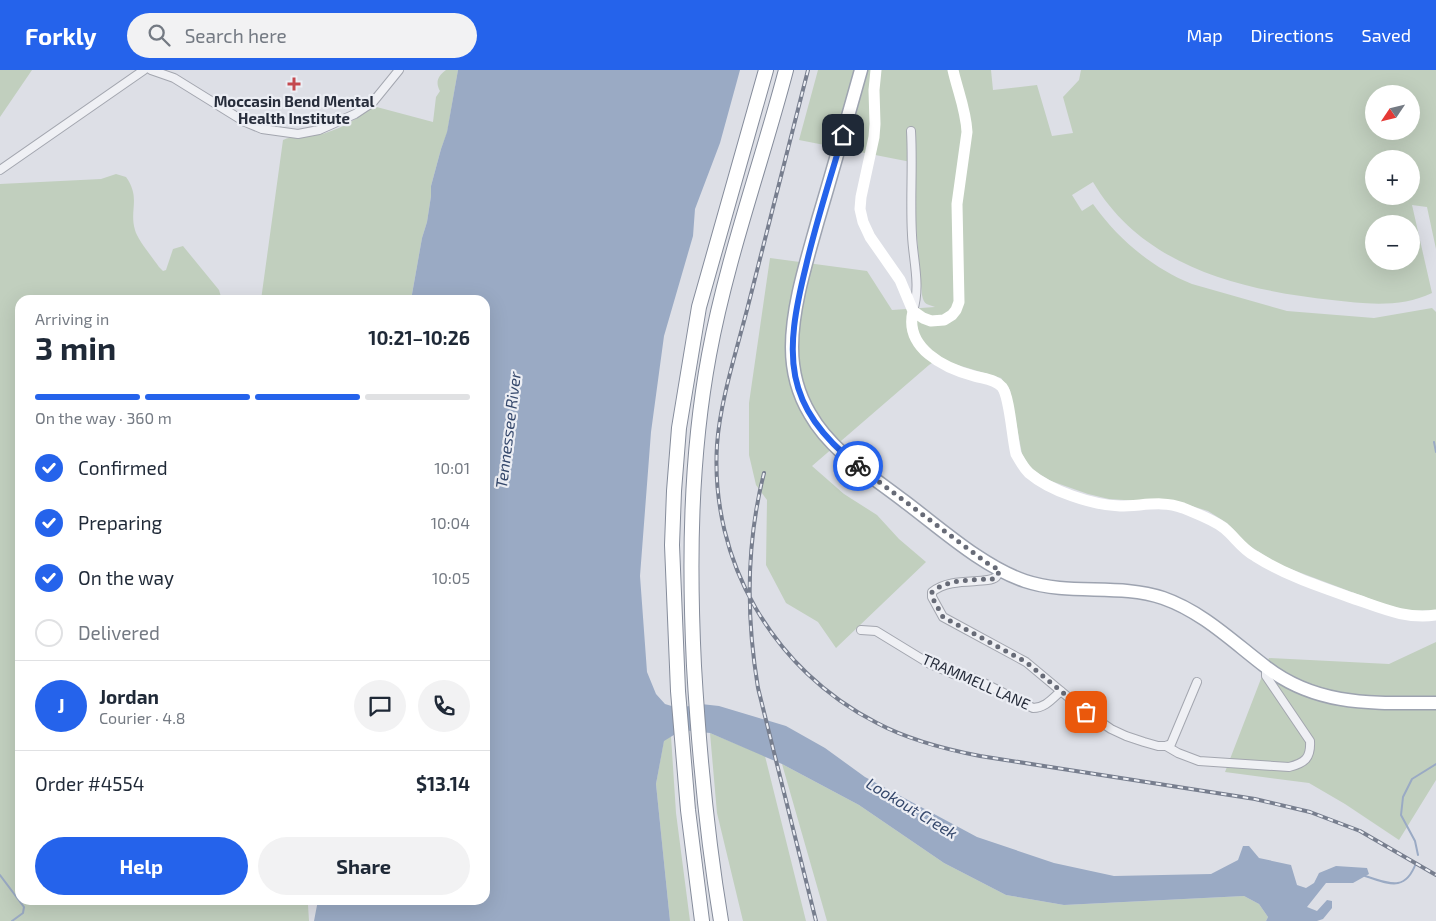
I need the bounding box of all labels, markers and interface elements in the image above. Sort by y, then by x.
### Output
search box [127,13,477,58]
text: Forkly [25,21,97,50]
icon: search [145,21,173,49]
text: Search here [185,24,287,47]
text: Map [1186,24,1223,46]
text: Directions [1251,24,1334,46]
text: Saved [1362,24,1411,46]
marker: Moccasin Bend Mental Health Institute [287,77,301,91]
north arrow [1365,85,1420,140]
map controls [1365,85,1420,270]
place label: Moccasin Bend Mental Health Institute [214,92,374,127]
pin [822,114,864,156]
icon: home [829,121,857,149]
button: + [1365,150,1420,205]
button: − [1365,215,1420,270]
text: Arriving in [35,309,109,328]
text: 10:21–10:26 [368,326,470,349]
text: 3 min [35,328,116,366]
water label: Tennessee River [491,370,524,489]
text: On the way · 360 m [35,408,172,427]
courier [833,441,883,491]
icon: bike [844,452,872,480]
icon: check [35,454,63,482]
text: Confirmed [78,456,168,479]
text: 10:01 [434,458,470,477]
icon: check [35,509,63,537]
text: Preparing [78,511,162,534]
text: 10:04 [431,513,470,532]
icon: check [35,564,63,592]
text: On the way [78,566,174,589]
text: 10:05 [432,568,470,587]
text: Delivered [78,621,160,644]
street label: TRAMMELL LANE [920,649,1033,713]
button: chat [354,680,406,732]
button: phone [418,680,470,732]
text: Jordan [99,685,159,708]
pin [1065,691,1107,733]
text: J [57,694,65,717]
icon: bag [1072,698,1100,726]
text: Courier · 4.8 [99,708,186,727]
text: Order #4554 [35,772,144,795]
text: $13.14 [416,772,470,795]
water label: Lookout Creek [863,773,961,842]
button: Help [35,837,248,895]
button: Share [258,837,470,895]

